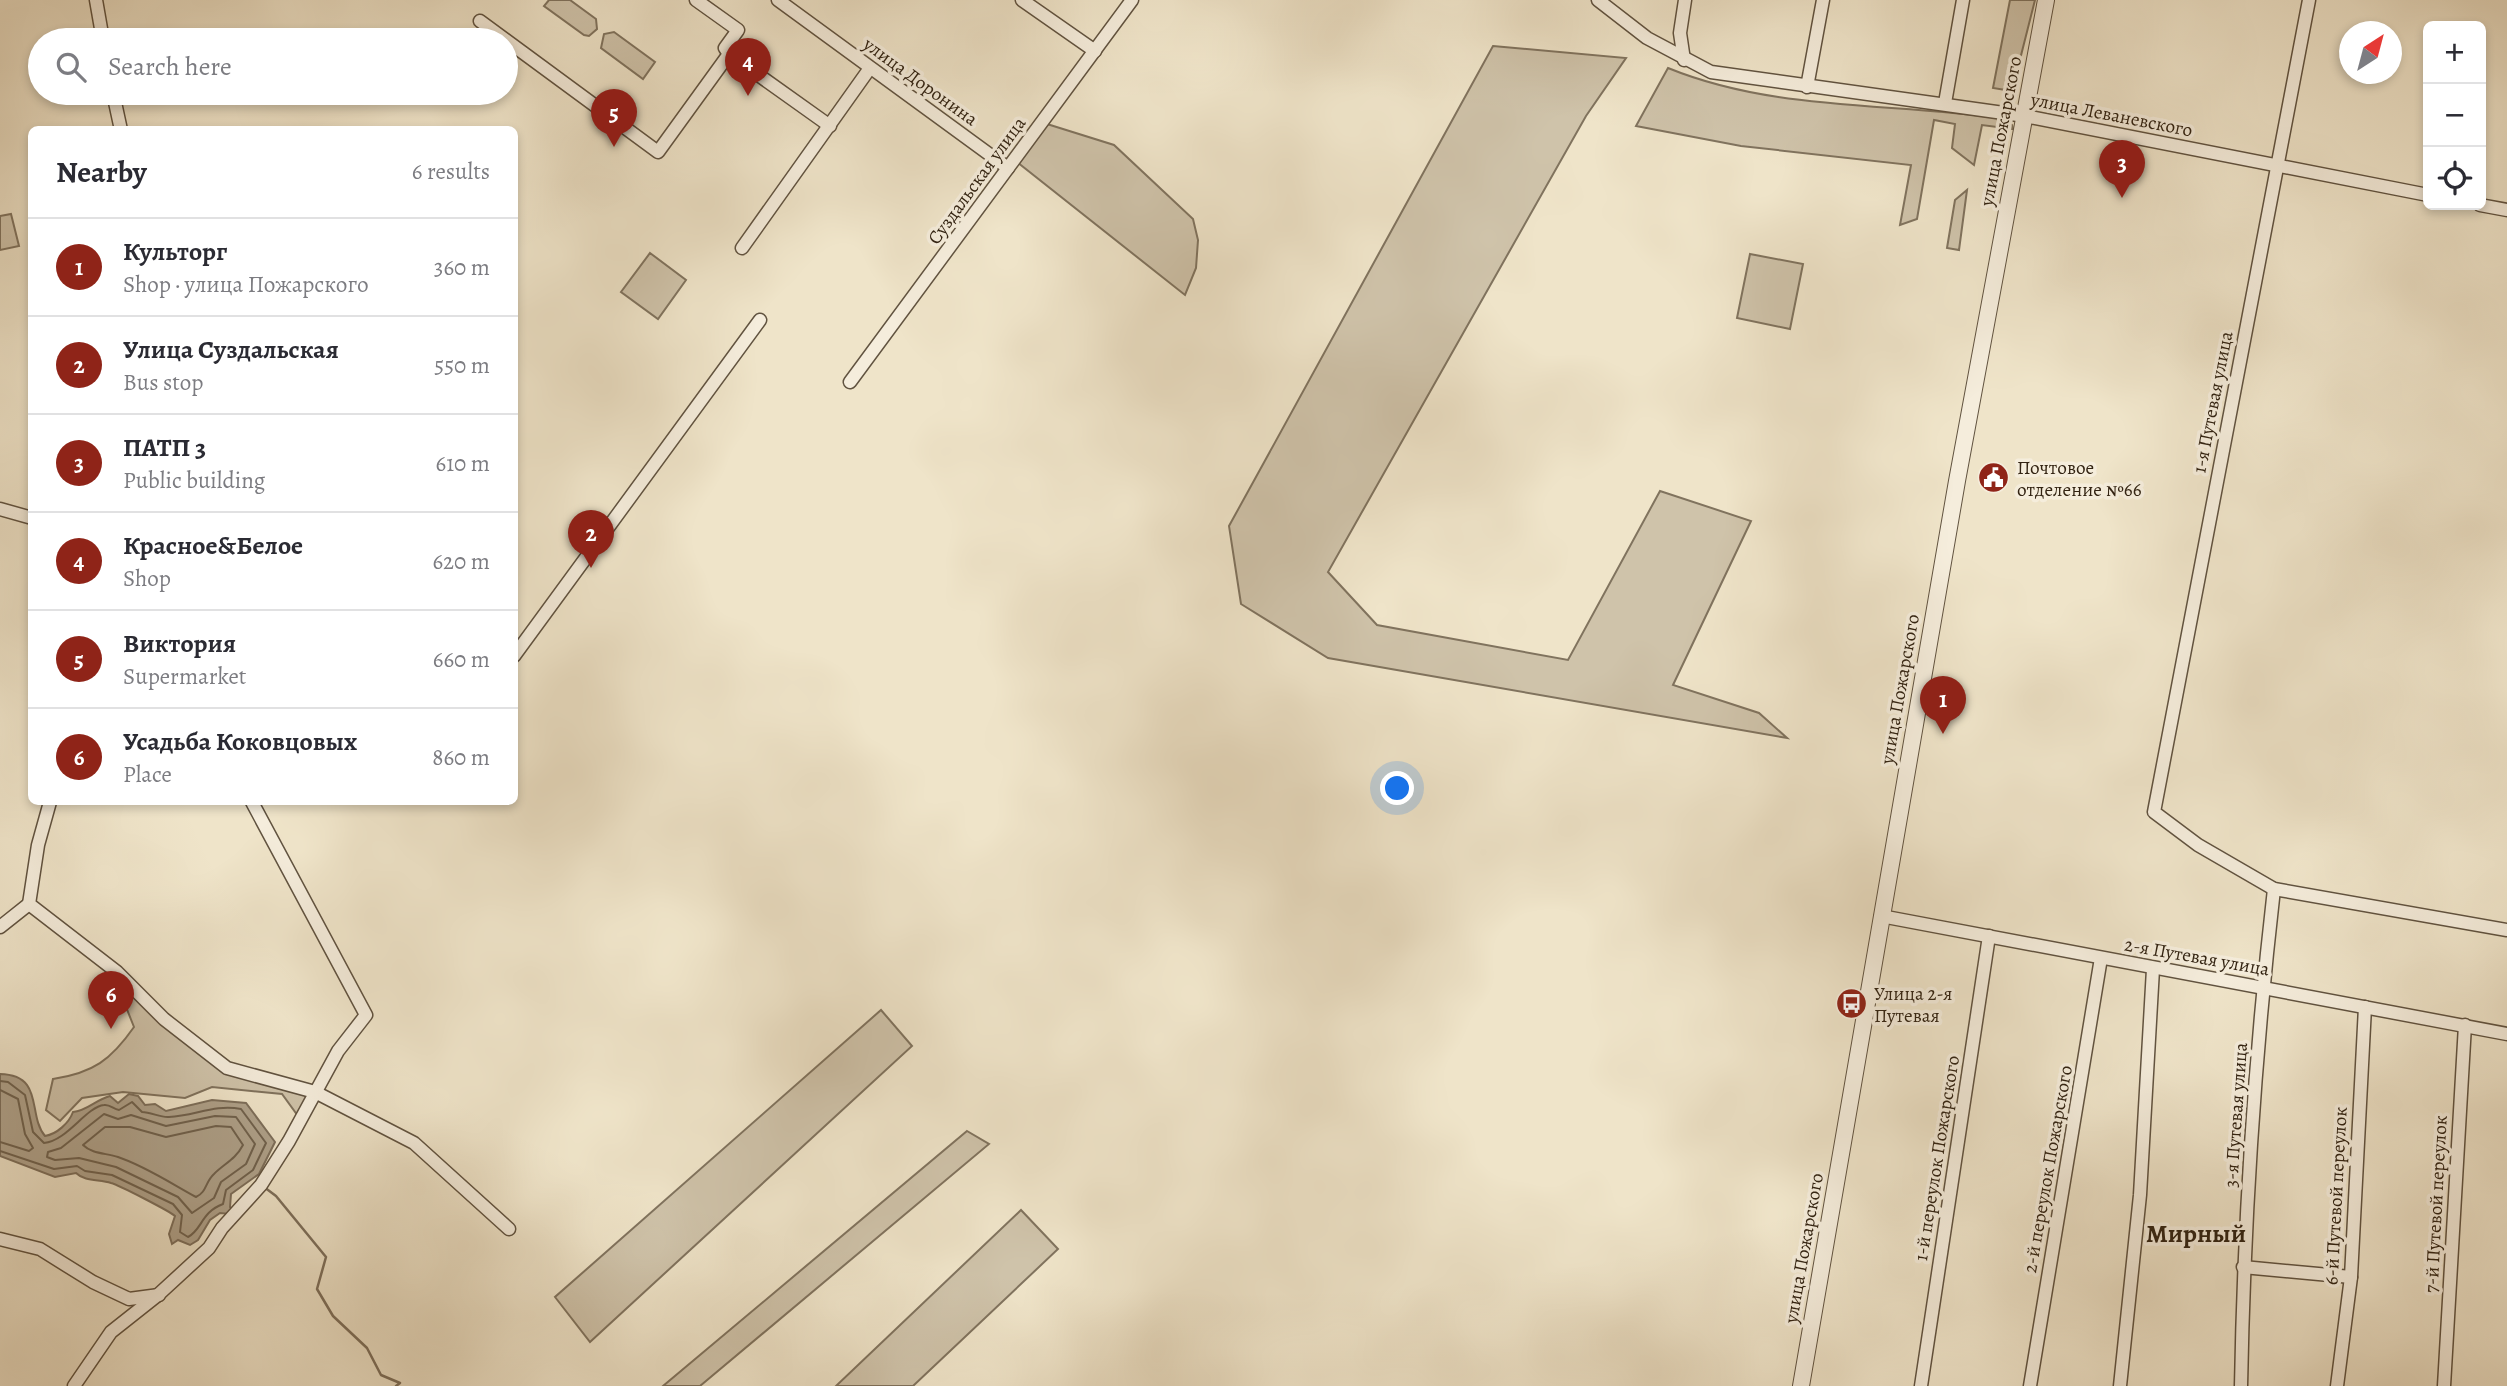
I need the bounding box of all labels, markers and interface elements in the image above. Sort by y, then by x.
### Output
north arrow [2339,21,2402,84]
map controls [2423,21,2486,210]
button: + [2423,21,2486,84]
search box [28,28,518,105]
street label: улица Доронина [857,31,983,132]
pin: 4 [725,38,771,96]
icon: search [52,48,90,86]
text: Search here [108,49,232,84]
street label: улица Пожарского [1974,54,2028,209]
button: − [2423,84,2486,147]
street label: улица Леваневского [2028,86,2195,143]
pin: 5 [591,89,637,147]
street label: Суздальская улица [922,111,1032,250]
pin: 3 [2099,140,2145,198]
button: locate [2423,147,2486,210]
text: Nearby [56,152,147,192]
text: 6 results [412,156,490,187]
text: Культорг [123,234,227,269]
text: 1 [75,252,83,283]
text: 360 m [434,252,490,283]
text: Shop · улица Пожарского [123,269,369,300]
street label: 1-я Путевая улица [2186,329,2240,475]
text: Улица Суздальская [123,332,339,367]
text: 2 [73,350,85,381]
text: 550 m [434,350,490,381]
text: Bus stop [123,367,203,398]
text: ПАТП 3 [123,430,206,465]
text: 3 [74,448,84,479]
text: 610 m [436,448,490,479]
place label: Почтовое отделение №66 [2017,455,2142,503]
public building icon: Почтовое отделение №66 [1977,461,2011,495]
text: Public building [123,465,265,496]
pin: 2 [568,510,614,568]
text: Красное&Белое [123,528,303,563]
text: 4 [74,546,84,577]
text: 620 m [432,546,490,577]
text: Shop [123,563,171,594]
street label: улица Пожарского [1874,612,1926,767]
text: Виктория [123,626,236,661]
text: 5 [74,644,84,675]
text: 660 m [433,644,490,675]
text: Supermarket [123,661,246,692]
pin: 1 [1920,676,1966,734]
text: Усадьба Коковцовых [123,724,357,759]
text: 6 [74,742,84,773]
text: 860 m [432,742,490,773]
text: Place [123,759,172,790]
your location [1380,771,1414,805]
street label: 2-я Путевая улица [2122,931,2272,983]
pin: 6 [88,971,134,1029]
place label: Улица 2-я Путевая [1874,981,1953,1029]
bus stop icon: Улица 2-я Путевая [1834,987,1868,1021]
street label: 3-я Путевая улица [2218,1041,2254,1189]
street label: 1-й переулок Пожарского [1908,1053,1966,1263]
street label: 2-й переулок Пожарского [2017,1063,2079,1275]
street label: 6-й Путевой переулок [2318,1106,2354,1286]
street label: 7-й Путевой переулок [2418,1114,2454,1294]
street label: улица Пожарского [1778,1171,1830,1326]
district label: Мирный [2146,1216,2246,1251]

